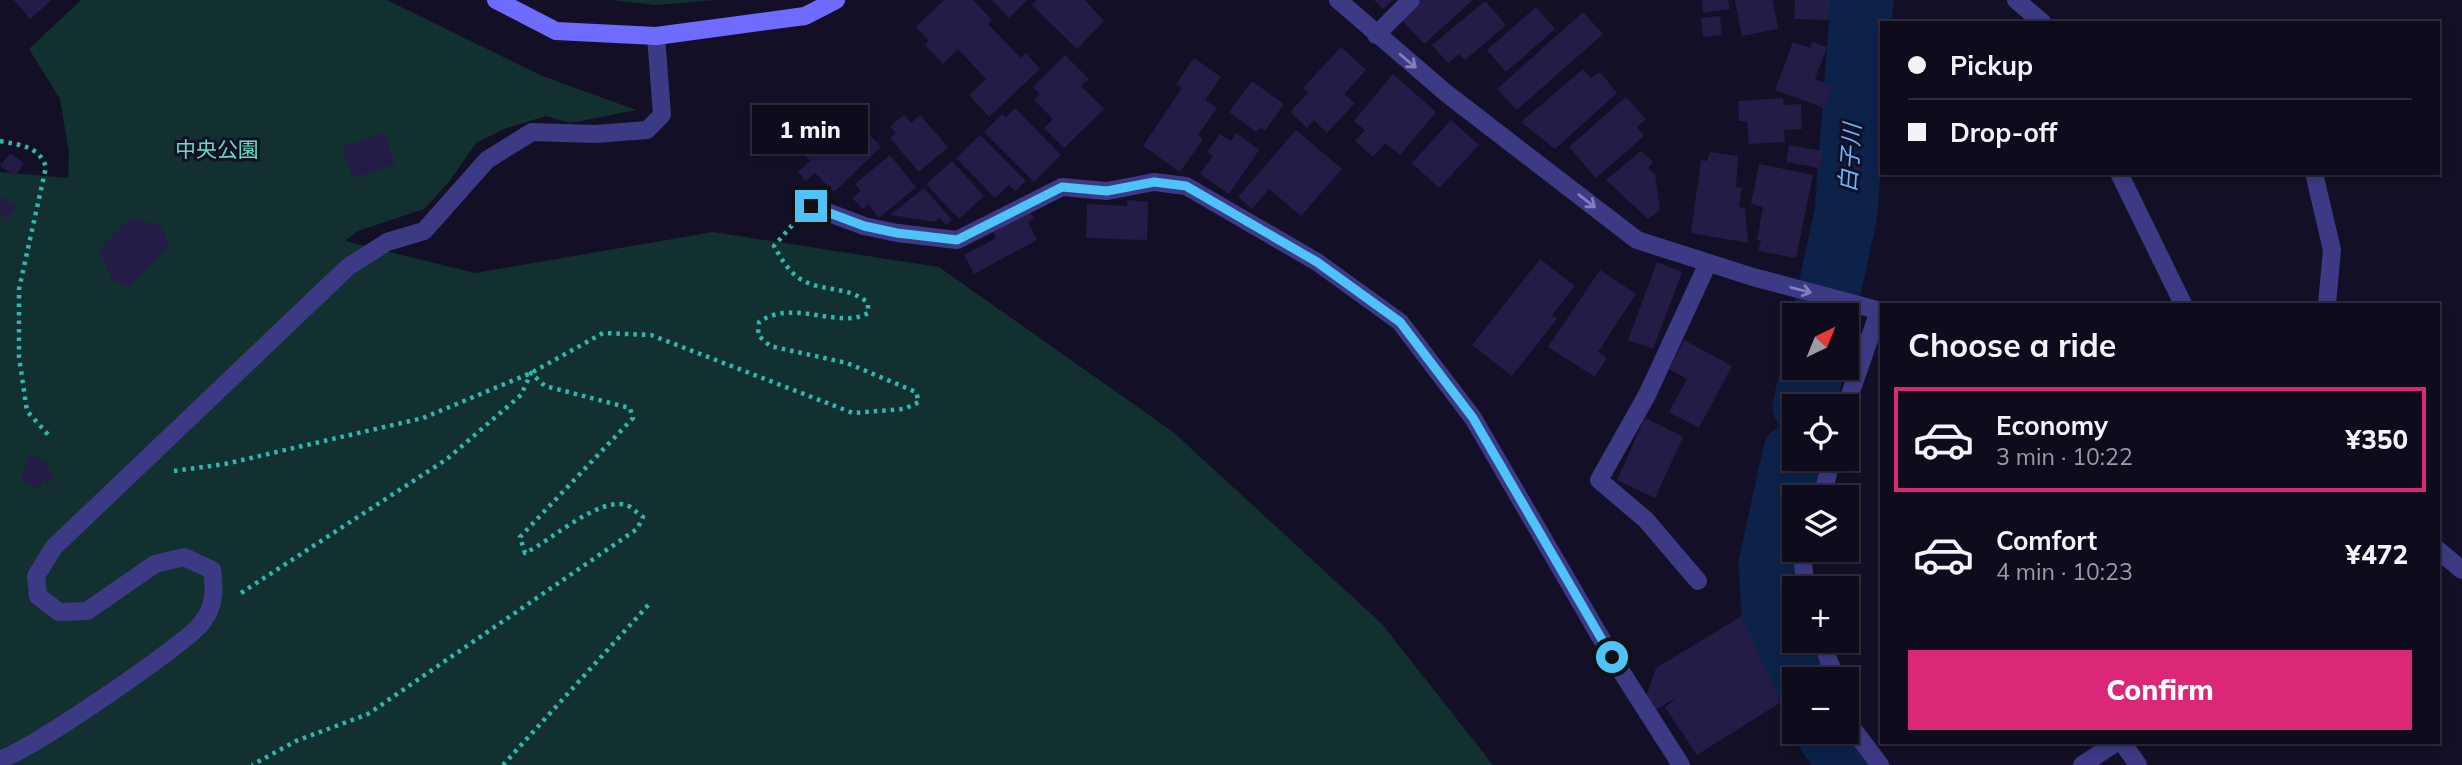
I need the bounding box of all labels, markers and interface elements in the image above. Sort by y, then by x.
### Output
text: Pickup [1950,49,2033,82]
one-way arrow [1398,53,1416,69]
callout: 1 min [753,104,869,154]
text: 1 min [779,115,841,144]
text: Drop-off [1950,116,2057,149]
water label: 白子川 [1833,120,1867,193]
park label: 中央公園 [175,136,259,162]
route end [795,190,827,222]
one-way arrow [1577,194,1595,209]
one-way arrow [1789,285,1811,298]
north arrow [1782,303,1858,380]
map controls [1782,303,1859,744]
text: Choose a ride [1908,325,2116,365]
button: locate [1782,394,1859,471]
icon: car [1912,408,1975,471]
text: Economy [1996,409,2108,442]
text: ¥350 [2346,423,2408,456]
text: 3 min · 10:22 [1996,442,2133,471]
button: layers [1782,485,1859,562]
icon: car [1912,523,1975,586]
text: Comfort [1996,524,2097,557]
text: ¥472 [2346,538,2408,571]
text: 4 min · 10:23 [1996,557,2133,586]
button: + [1782,576,1859,653]
route start [1596,641,1628,673]
button: Confirm [1908,650,2412,730]
button: − [1782,667,1859,744]

